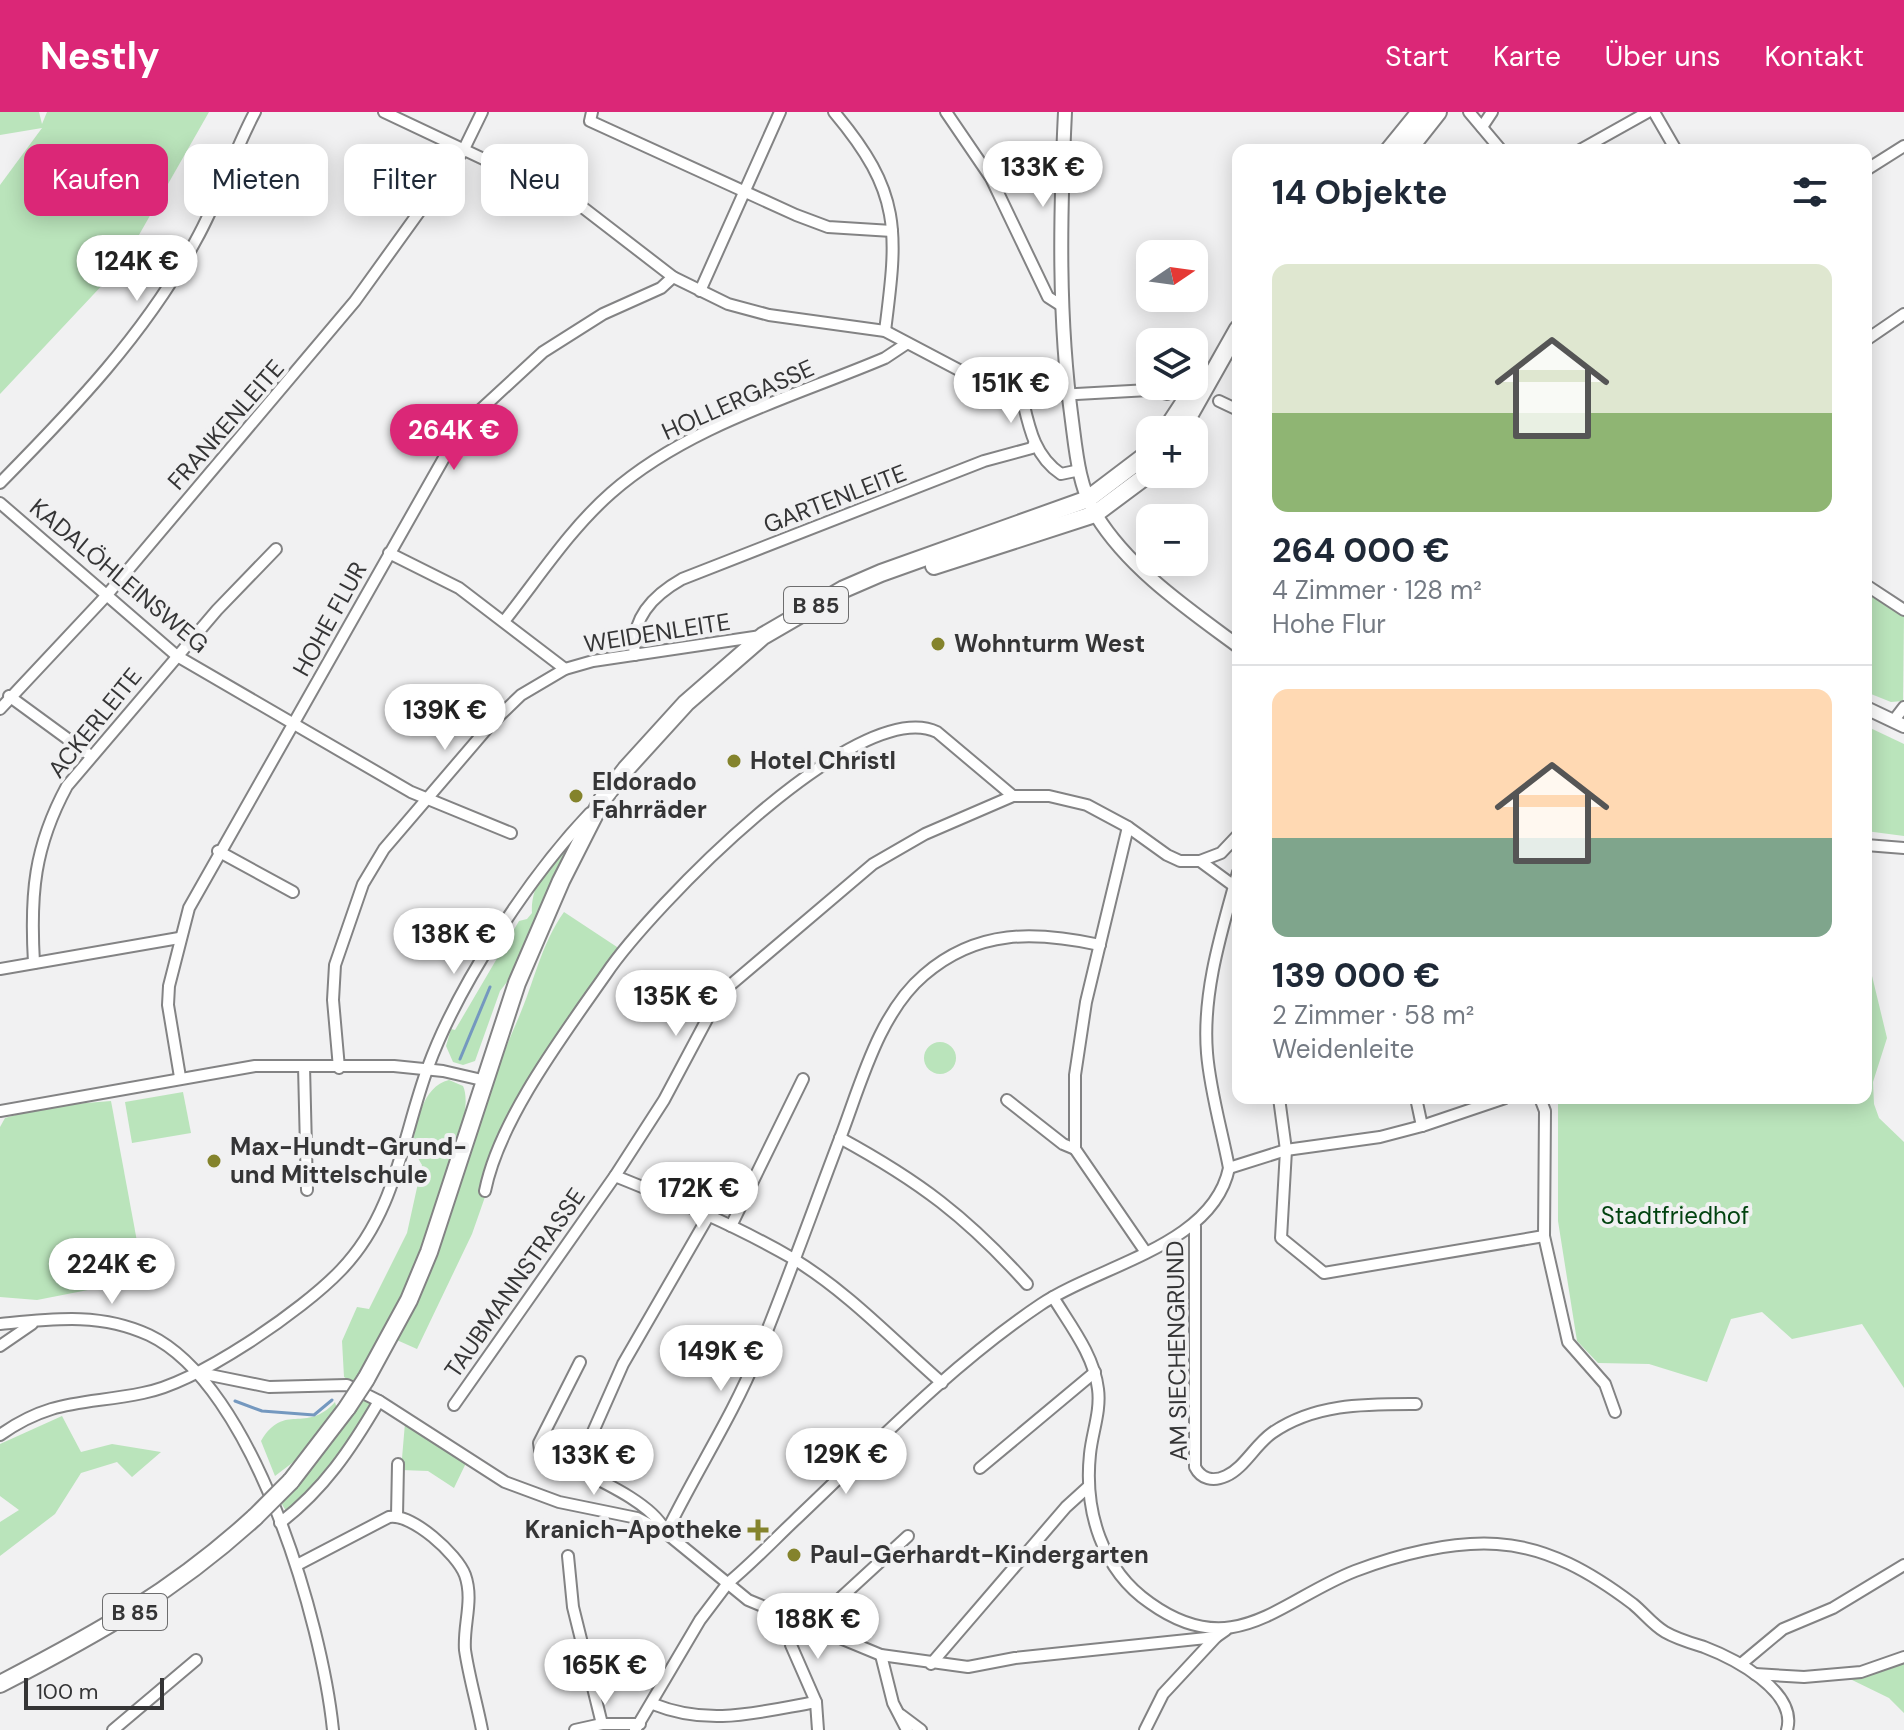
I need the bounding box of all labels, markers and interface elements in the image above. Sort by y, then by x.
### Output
text: Nestly [40,31,160,81]
text: Start [1385,38,1449,75]
text: Karte [1493,38,1561,75]
text: Über uns [1605,38,1721,75]
text: Kontakt [1765,38,1864,75]
pin: 133K € [978,141,1108,209]
chip: Kaufen [24,144,168,216]
chip: Mieten [184,144,328,216]
chip: Filter [344,144,465,216]
chip: Neu [481,144,588,216]
text: 133K € [1001,150,1085,184]
text: 14 Objekte [1272,170,1448,215]
icon: filters [1788,170,1832,214]
pin: 124K € [72,235,202,303]
north arrow [1136,240,1208,312]
map controls [1136,240,1208,576]
text: 124K € [95,244,179,278]
icon: home [1480,316,1624,460]
button: layers [1136,328,1208,400]
street label: HOLLERGASSE [657,352,819,447]
street label: FRANKENLEITE [161,353,291,496]
pin: 151K € [946,357,1076,425]
text: 151K € [972,366,1050,400]
pin: 264K € [389,404,519,472]
text: 264K € [408,413,500,447]
button: + [1136,416,1208,488]
street label: GARTENLEITE [759,457,911,540]
street label: KADALÖHLEINSWEG [24,492,215,660]
button: − [1136,504,1208,576]
text: 264 000 € [1272,528,1450,573]
street label: HOHE FLUR [285,556,374,681]
text: 4 Zimmer · 128 m² [1272,573,1482,607]
road number: B 85 [784,587,848,623]
street label: WEIDENLEITE [581,606,732,659]
text: Hohe Flur [1272,607,1386,641]
place label: Wohnturm West [954,628,1145,659]
marker: Wohnturm West [929,635,947,653]
street label: ACKERLEITE [41,661,148,784]
pin: 139K € [380,684,510,752]
text: 139K € [403,693,487,727]
icon: home [1480,741,1624,885]
place label: Hotel Christl [750,745,896,776]
marker: Hotel Christl [725,752,743,770]
place label: Eldorado Fahrräder [592,766,707,825]
marker: Eldorado Fahrräder [567,787,585,805]
pin: 138K € [389,908,519,976]
text: 138K € [411,917,497,951]
text: 139 000 € [1272,953,1440,998]
pin: 135K € [611,970,741,1038]
text: 135K € [634,979,718,1013]
text: 2 Zimmer · 58 m² [1272,998,1474,1032]
text: Weidenleite [1272,1032,1414,1066]
place label: Max-Hundt-Grund- und Mittelschule [230,1131,467,1190]
marker: Max-Hundt-Grund- und Mittelschule [205,1152,223,1170]
pin: 172K € [634,1162,764,1230]
text: 172K € [658,1171,740,1205]
street label: TAUBMANNSTRASSE [437,1182,592,1384]
park label: Stadtfriedhof [1601,1200,1749,1231]
pin: 224K € [47,1238,177,1306]
street label: AM SIECHENGRUND [1159,1240,1194,1462]
text: 224K € [67,1247,157,1281]
pin: 149K € [656,1325,786,1393]
text: 149K € [678,1334,764,1368]
pin: 129K € [781,1428,911,1496]
pin: 133K € [529,1429,659,1497]
text: 129K € [804,1437,888,1471]
text: 133K € [552,1438,636,1472]
place label: Kranich-Apotheke [525,1514,742,1545]
marker: Kranich-Apotheke [749,1521,767,1539]
place label: Paul-Gerhardt-Kindergarten [810,1539,1149,1570]
marker: Paul-Gerhardt-Kindergarten [785,1546,803,1564]
pin: 188K € [753,1593,883,1661]
road number: B 85 [103,1594,167,1630]
text: 188K € [775,1602,861,1636]
pin: 165K € [540,1639,670,1707]
text: 165K € [562,1648,648,1682]
scale bar [24,1674,164,1710]
text: 100 m [36,1677,98,1706]

